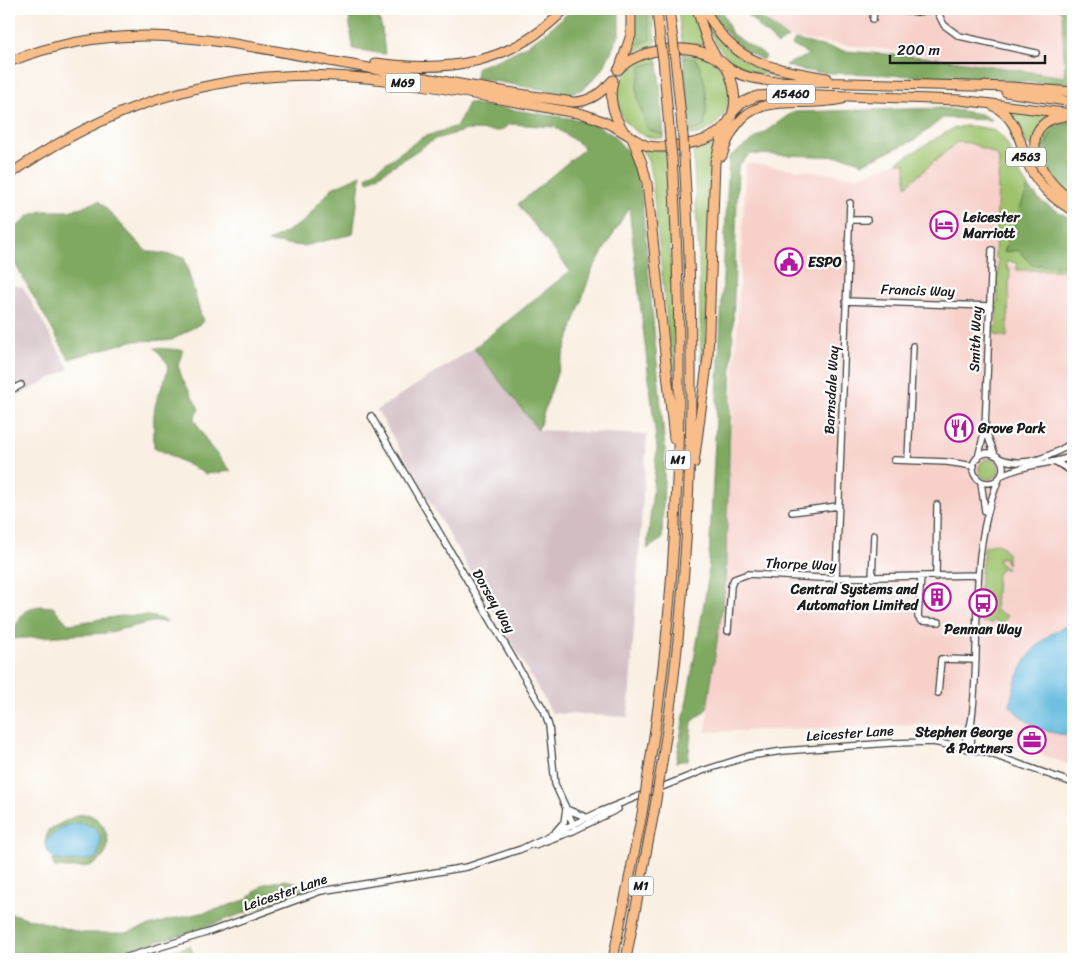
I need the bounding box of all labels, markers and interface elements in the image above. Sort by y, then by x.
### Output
scale bar [890,32,1044,64]
text: 200 m [897,37,941,63]
road number: M69 [386,74,420,92]
road number: A5460 [767,85,815,104]
road number: A563 [1006,148,1046,166]
place label: Leicester Marriott [962,205,1021,246]
hotel icon: Leicester Marriott [929,210,959,240]
public building icon: ESPO [774,247,804,277]
place label: ESPO [808,250,842,275]
street label: Francis Way [881,277,956,304]
street label: Smith Way [962,305,989,372]
street label: Barnsdale Way [817,344,846,435]
restaurant icon: Grove Park [944,413,974,443]
place label: Grove Park [977,416,1046,441]
road number: M1 [666,450,690,470]
street label: Thorpe Way [765,551,838,578]
street label: Dorsey Way [465,564,522,639]
place label: Central Systems and Automation Limited [790,577,920,618]
building icon: Central Systems and Automation Limited [922,582,952,612]
bus stop icon: Penman Way [968,588,998,618]
place label: Penman Way [944,617,1022,642]
street label: Leicester Lane [805,718,895,749]
place label: Stephen George & Partners [914,720,1014,761]
office icon: Stephen George & Partners [1017,725,1047,755]
street label: Leicester Lane [240,866,331,919]
road number: M1 [628,876,654,896]

